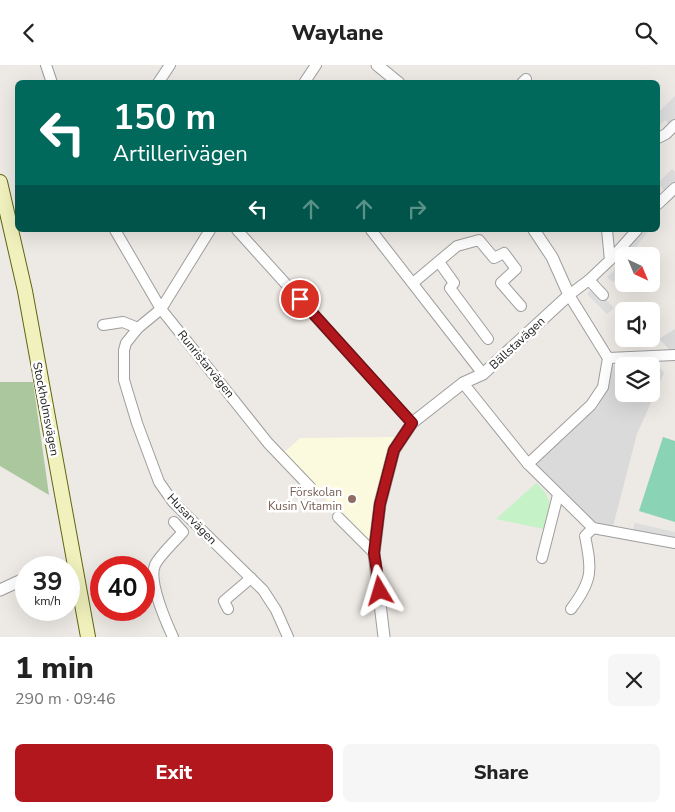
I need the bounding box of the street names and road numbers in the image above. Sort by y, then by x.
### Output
street label: Bällstavägen [486,313,548,373]
street label: Runristarvägen [174,327,238,401]
street label: Stockholmsvägen [29,361,63,457]
street label: Husarvägen [164,490,220,548]

